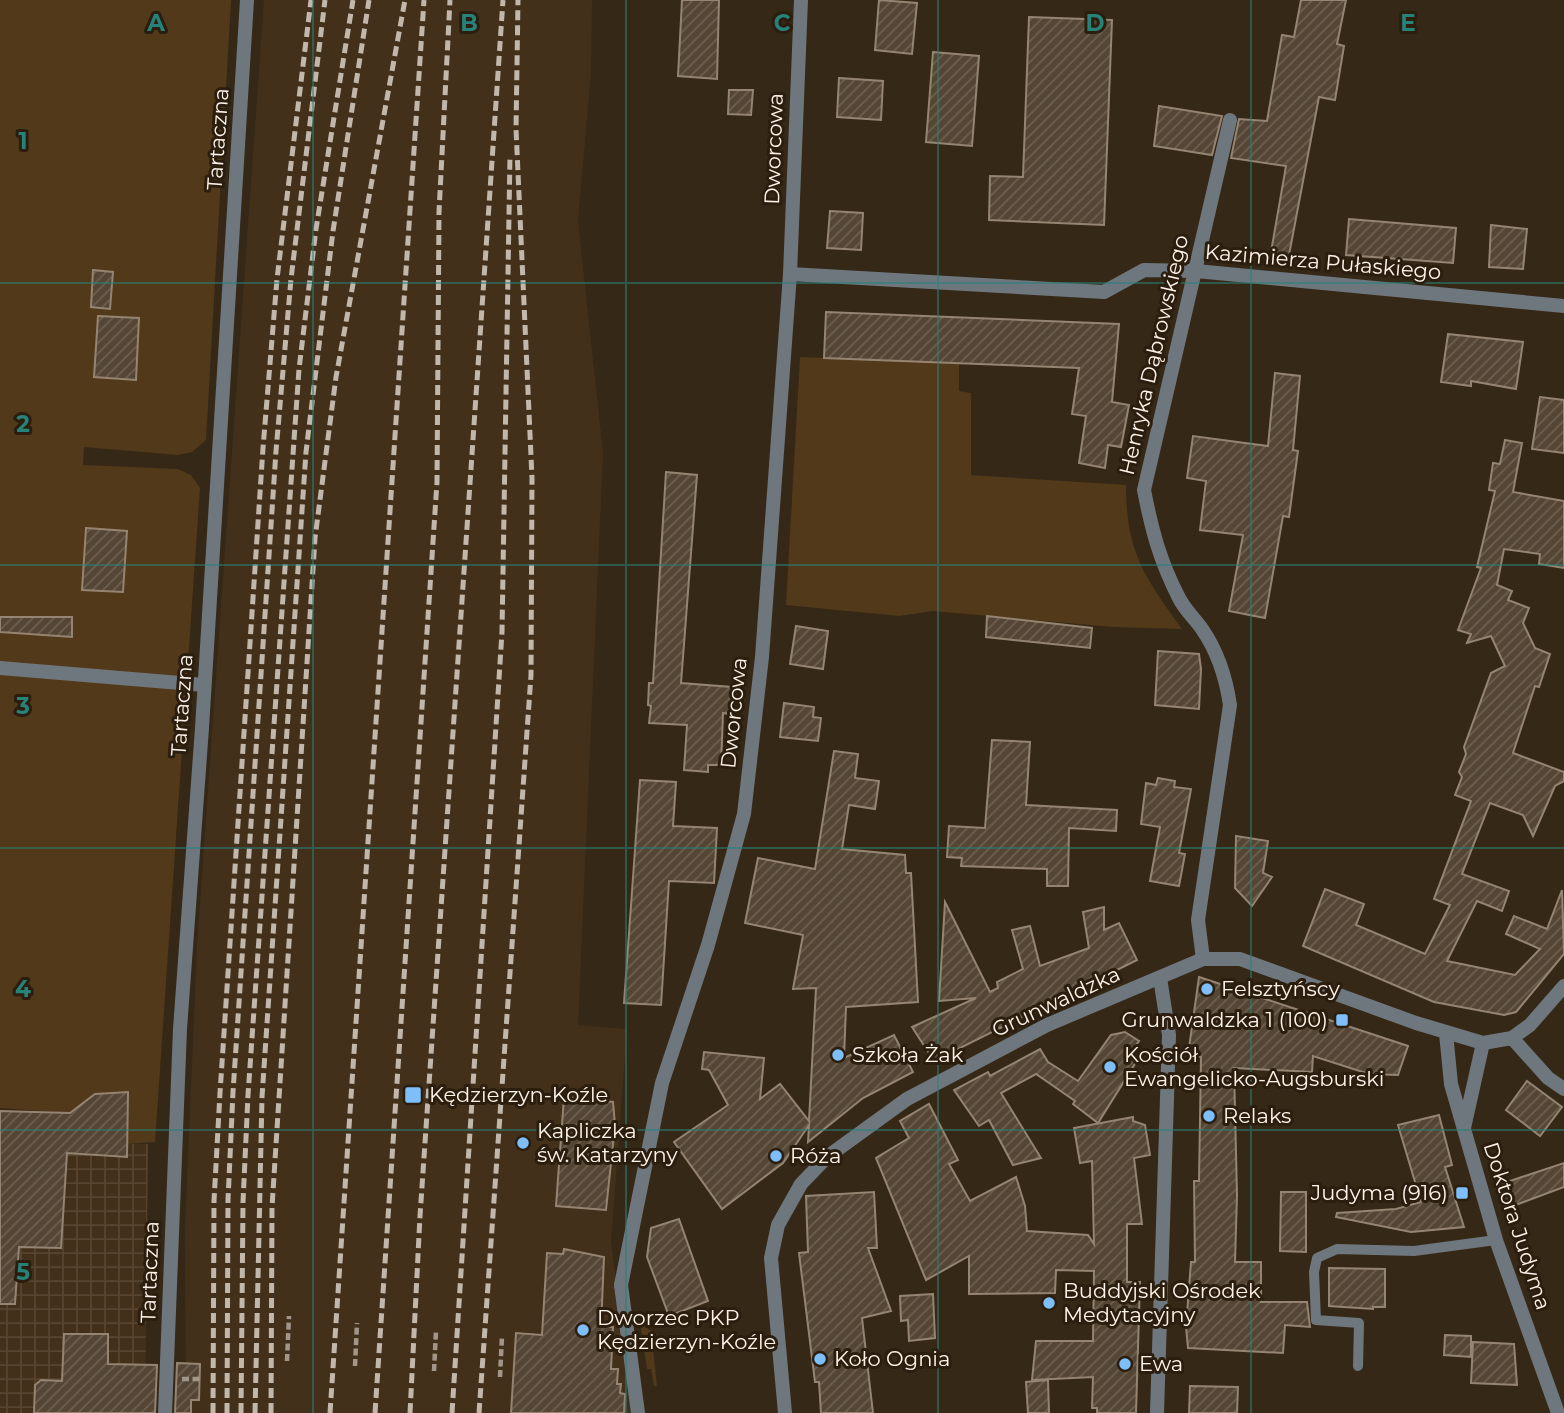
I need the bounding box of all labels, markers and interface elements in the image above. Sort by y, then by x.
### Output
text: A [146,9,165,37]
text: B [460,9,478,37]
text: C [774,9,791,37]
text: D [1086,9,1105,37]
text: E [1400,9,1416,37]
street label: Tartaczna [201,87,234,191]
street label: Dworcowa [759,93,788,205]
text: 1 [18,127,28,155]
street label: Henryka Dąbrowskiego [1114,232,1193,477]
street label: Kazimierza Pułaskiego [1204,239,1442,284]
text: 2 [16,410,30,438]
street label: Tartaczna [165,653,198,757]
street label: Dworcowa [715,656,752,770]
text: 3 [15,692,30,720]
street label: Grunwaldzka [988,961,1124,1042]
text: 4 [15,975,31,1003]
place label: Felsztyńscy [1221,976,1341,1001]
marker: Felsztyńscy [1199,981,1215,997]
place label: Grunwaldzka 1 (100) [1121,1007,1328,1032]
marker: Grunwaldzka 1 (100) [1334,1012,1350,1028]
place label: Szkoła Żak [852,1042,964,1067]
place label: Kościół Ewangelicko-Augsburski [1124,1042,1384,1091]
marker: Szkoła Żak [830,1047,846,1063]
marker: Kościół Ewangelicko-Augsburski [1102,1059,1118,1075]
place label: Kędzierzyn-Koźle [429,1082,608,1107]
marker: Kędzierzyn-Koźle [403,1085,423,1105]
place label: Relaks [1223,1103,1291,1128]
marker: Relaks [1201,1108,1217,1124]
place label: Kapliczka św. Katarzyny [537,1118,678,1167]
marker: Kapliczka św. Katarzyny [515,1135,531,1151]
street label: Doktora Judyma [1479,1139,1556,1313]
place label: Róża [790,1143,841,1168]
marker: Róża [768,1148,784,1164]
place label: Judyma (916) [1310,1180,1448,1205]
marker: Judyma (916) [1454,1185,1470,1201]
street label: Tartaczna [135,1221,164,1323]
text: 5 [16,1258,30,1286]
place label: Buddyjski Ośrodek Medytacyjny [1063,1278,1261,1327]
marker: Buddyjski Ośrodek Medytacyjny [1041,1295,1057,1311]
place label: Dworzec PKP Kędzierzyn-Koźle [597,1305,776,1354]
marker: Dworzec PKP Kędzierzyn-Koźle [575,1322,591,1338]
place label: Koło Ognia [834,1346,950,1371]
marker: Koło Ognia [812,1351,828,1367]
place label: Ewa [1139,1351,1183,1376]
marker: Ewa [1117,1356,1133,1372]

